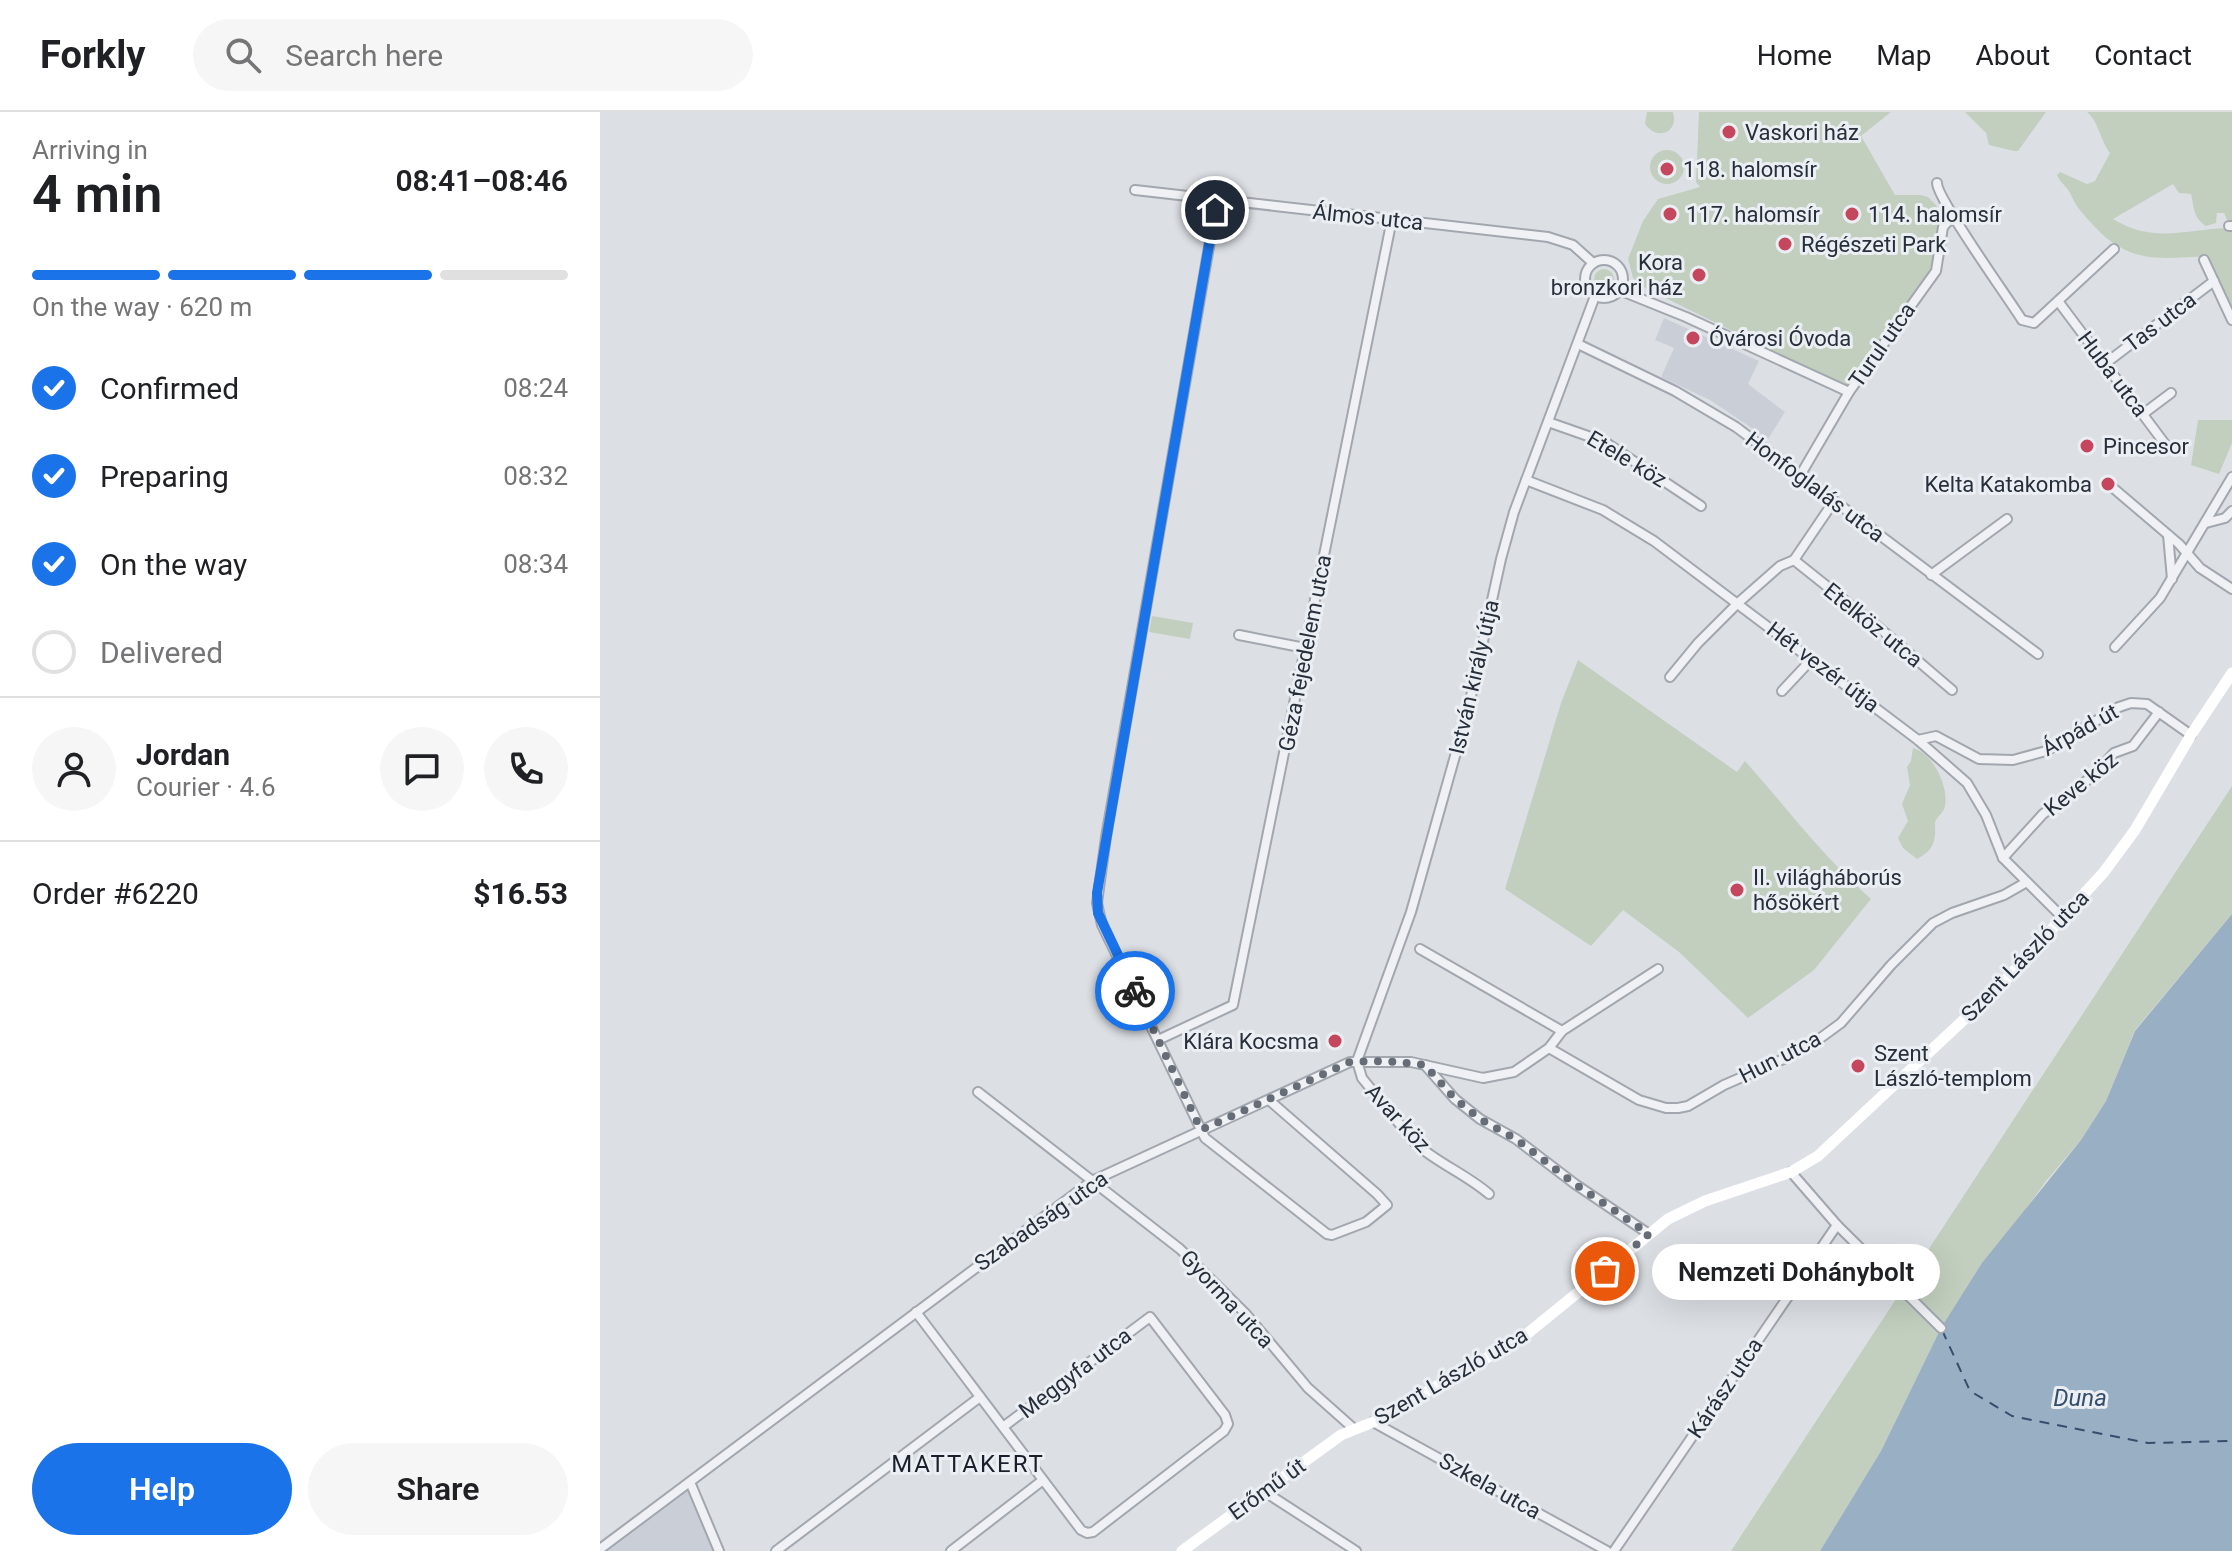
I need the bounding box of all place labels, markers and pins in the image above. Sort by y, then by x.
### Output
place label: Vaskori ház [1745,120,1859,145]
marker: Vaskori ház [1720,123,1738,141]
place label: 118. halomsír [1683,157,1817,182]
marker: 118. halomsír [1658,160,1676,178]
pin [1181,176,1249,244]
place label: 117. halomsír [1686,202,1820,227]
place label: 114. halomsír [1868,202,2002,227]
marker: 117. halomsír [1661,205,1679,223]
marker: 114. halomsír [1843,205,1861,223]
place label: Régészeti Park [1801,232,1947,257]
marker: Régészeti Park [1776,235,1794,253]
place label: Kora bronzkori ház [1551,250,1683,300]
marker: Kora bronzkori ház [1690,266,1708,284]
place label: Óvárosi Óvoda [1709,325,1851,351]
marker: Óvárosi Óvoda [1684,329,1702,347]
place label: Pincesor [2103,434,2189,459]
marker: Pincesor [2078,437,2096,455]
place label: Kelta Katakomba [1925,472,2092,497]
marker: Kelta Katakomba [2099,475,2117,493]
place label: II. világháborús hősökért [1753,865,1902,915]
marker: II. világháborús hősökért [1728,881,1746,899]
place label: Klára Kocsma [1183,1029,1319,1054]
marker: Klára Kocsma [1326,1032,1344,1050]
place label: Szent László-templom [1874,1041,2032,1091]
marker: Szent László-templom [1849,1057,1867,1075]
pin [1571,1237,1639,1305]
callout: Nemzeti Dohánybolt [1653,1243,1941,1299]

